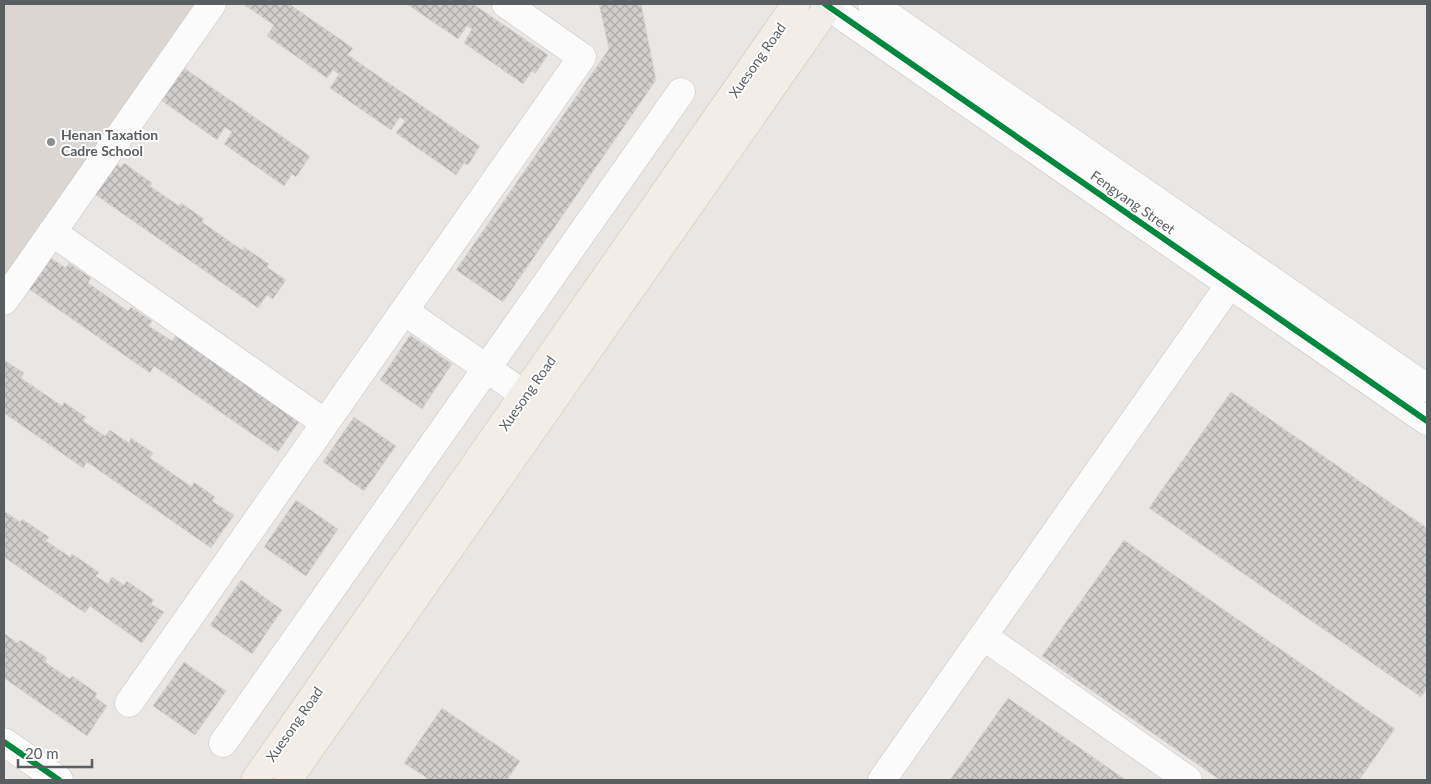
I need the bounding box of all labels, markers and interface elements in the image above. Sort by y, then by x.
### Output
street label: Xuesong Road [725,19,789,101]
place label: Henan Taxation Cadre School [61,126,158,159]
marker: Henan Taxation Cadre School [45,136,57,148]
street label: Fengyang Street [1087,167,1179,237]
street label: Xuesong Road [495,352,559,434]
street label: Xuesong Road [262,683,326,765]
scale bar [18,736,91,768]
text: 20 m [25,744,59,762]

